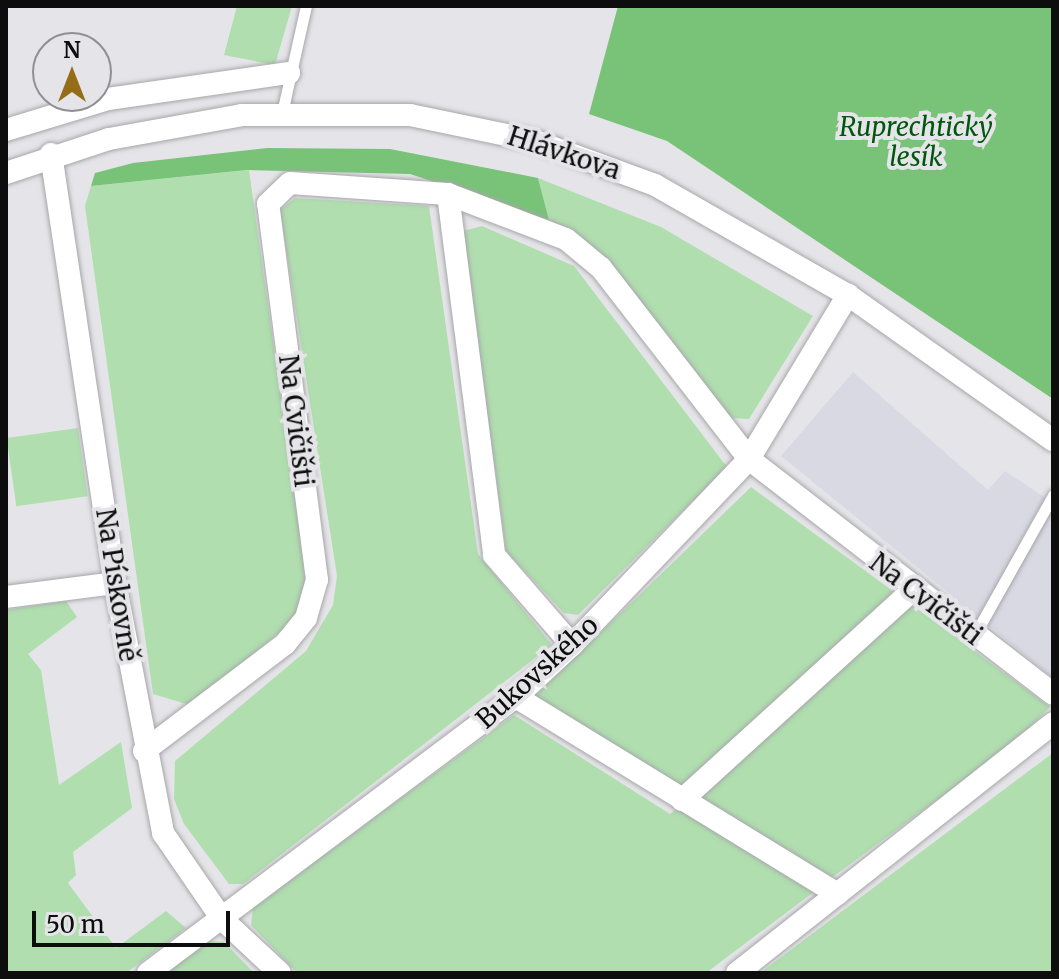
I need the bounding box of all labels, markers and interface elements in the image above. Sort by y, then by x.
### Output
north arrow [32,32,112,112]
text: N [63,36,81,64]
park label: Ruprechtický lesík [839,111,993,172]
street label: Hlávkova [504,120,624,186]
street label: Na Cvičišti [272,353,320,489]
street label: Na Pískovně [90,506,144,664]
street label: Na Cvičišti [864,547,988,651]
street label: Bukovského [470,609,604,735]
scale bar [36,895,234,945]
text: 50 m [46,909,105,940]

